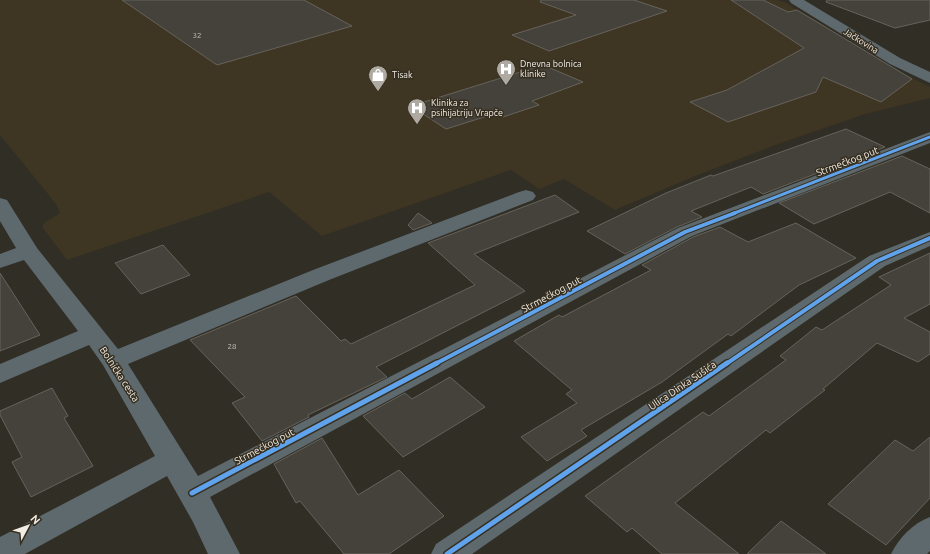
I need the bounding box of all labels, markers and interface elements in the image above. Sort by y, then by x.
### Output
street label: Jačkovina [842,26,880,56]
house number: 32 [192,31,202,40]
hospital icon: Dnevna bolnica klinike [495,58,517,86]
place label: Dnevna bolnica klinike [520,59,582,79]
shop icon: Tisak [367,64,389,92]
place label: Tisak [392,70,413,80]
hospital icon: Klinika za psihijatriju Vrapče [406,97,428,125]
place label: Klinika za psihijatriju Vrapče [431,98,503,118]
street label: Strmečkog put [814,144,880,178]
street label: Strmečkog put [520,274,583,315]
house number: 28 [227,342,237,351]
street label: Bolnička cesta [98,345,142,404]
street label: Ulica Dinka Sušića [646,359,718,412]
street label: Strmečkog put [233,426,296,467]
north arrow [8,506,48,546]
text: N [28,512,43,526]

